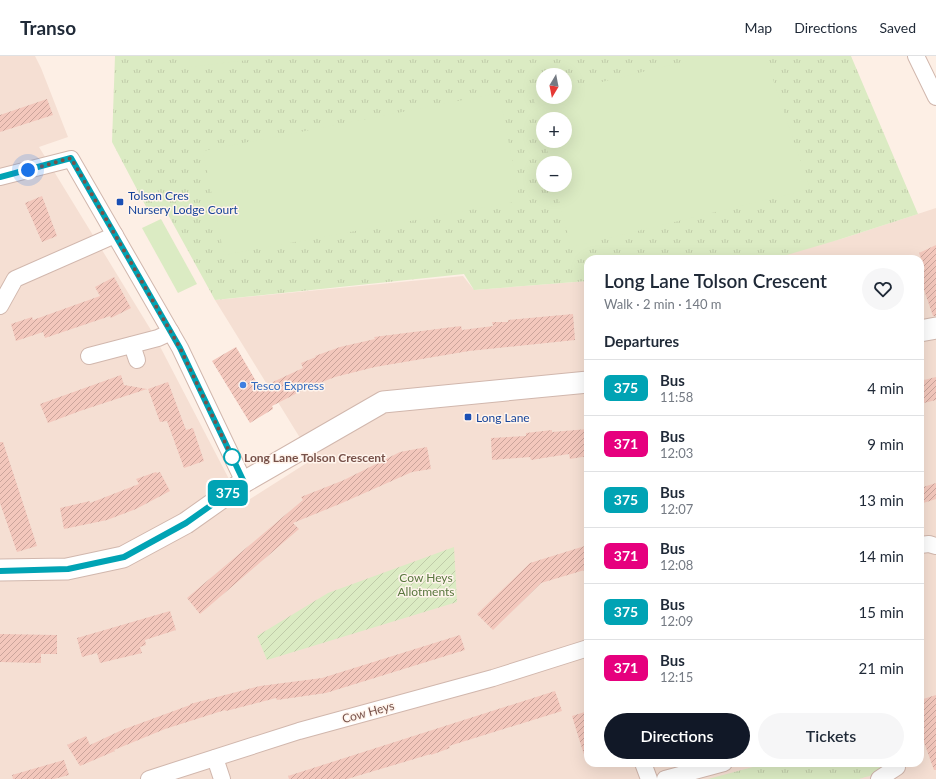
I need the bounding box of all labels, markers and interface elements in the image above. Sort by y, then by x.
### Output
text: Transo [20,16,76,39]
text: Map [745,19,772,36]
text: Directions [794,19,857,36]
text: Saved [879,19,916,36]
north arrow [536,68,572,104]
map controls [536,68,572,192]
button: + [536,112,572,148]
button: − [536,156,572,192]
your location [18,160,38,180]
place label: Tolson Cres Nursery Lodge Court [128,188,238,217]
marker: Tolson Cres Nursery Lodge Court [115,197,125,207]
button: heart [862,268,904,310]
text: Long Lane Tolson Crescent [604,269,827,292]
text: Walk · 2 min · 140 m [604,296,722,312]
text: Departures [604,332,679,350]
text: Bus [660,371,685,389]
place label: Tesco Express [251,378,324,393]
text: 375 [614,379,638,396]
text: 4 min [867,379,904,397]
marker: Tesco Express [238,380,248,390]
text: 11:58 [660,389,693,405]
place label: Long Lane [476,410,530,425]
marker: Long Lane [463,412,473,422]
text: Bus [660,427,685,445]
text: 371 [614,435,638,452]
text: 9 min [867,435,904,453]
text: 12:03 [660,445,693,461]
marker: Long Lane Tolson Crescent [223,448,241,466]
place label: Long Lane Tolson Crescent [244,450,386,465]
line badge: 375 [205,480,251,506]
text: Bus [660,483,685,501]
text: 375 [216,484,240,501]
text: 375 [614,491,638,508]
text: 13 min [858,491,904,509]
text: 12:07 [660,501,693,517]
text: Bus [660,539,685,557]
text: 371 [614,547,638,564]
text: 14 min [858,547,904,565]
text: 12:08 [660,557,693,573]
park label: Cow Heys Allotments [397,570,455,599]
text: Bus [660,595,685,613]
text: 375 [614,603,638,620]
text: 15 min [858,603,904,621]
text: 12:09 [660,613,693,629]
text: Bus [660,651,685,669]
text: 371 [614,659,638,676]
text: 21 min [858,659,904,677]
text: 12:15 [660,669,693,685]
street label: Cow Heys [340,698,396,726]
button: Directions [604,713,750,759]
button: Tickets [758,713,904,759]

